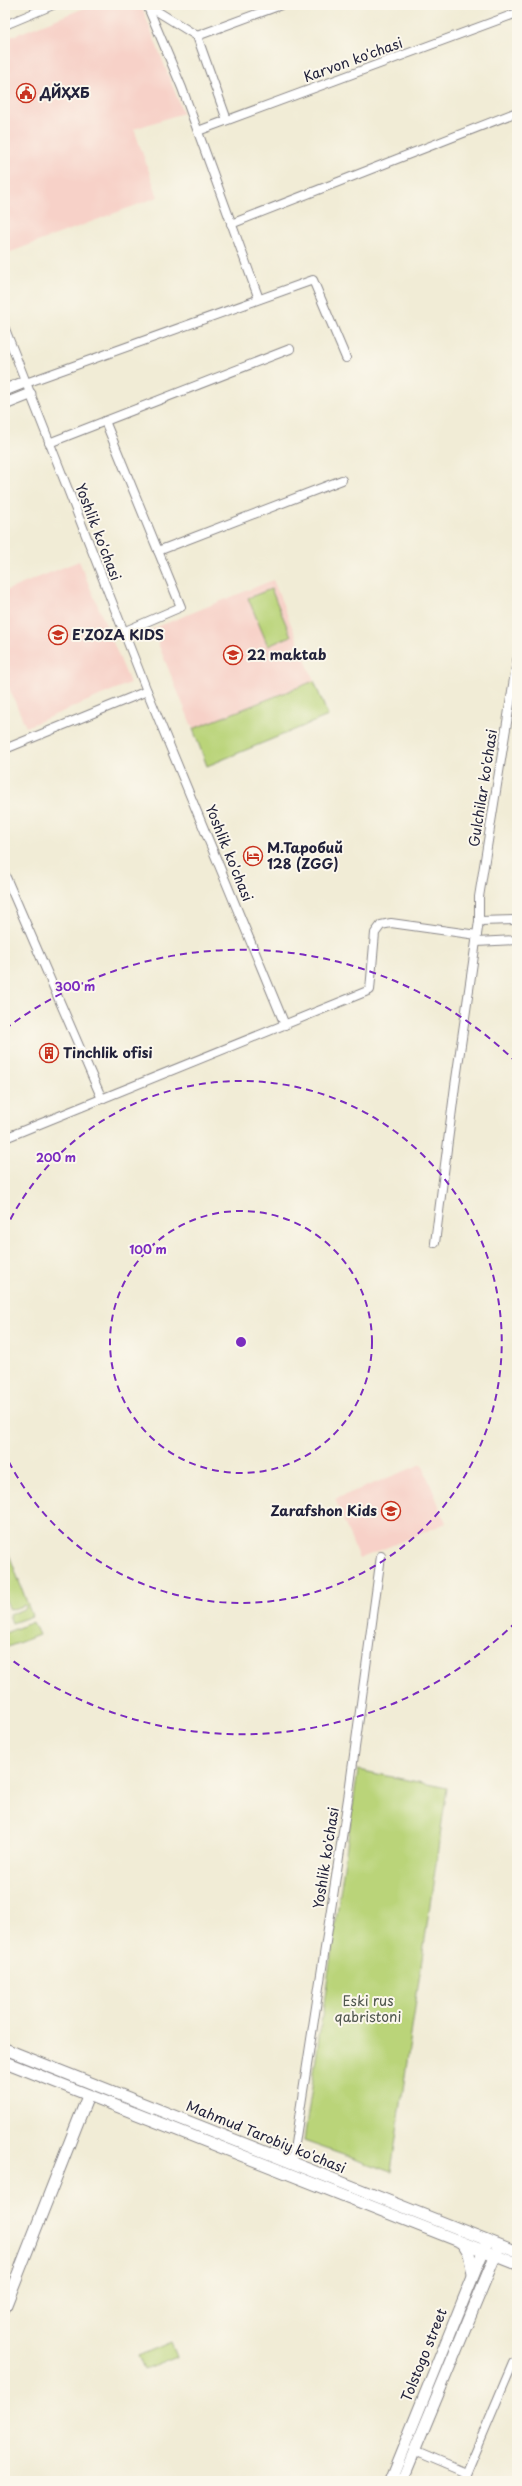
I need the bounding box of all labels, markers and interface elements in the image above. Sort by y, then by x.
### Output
street label: Karvon ko'chasi [300,32,406,87]
public building icon: ДЙҲХБ [15,82,37,104]
place label: ДЙҲХБ [39,82,90,103]
street label: Yoshlik ko'chasi [70,480,127,584]
school or university icon: E'ZOZA KIDS [47,624,69,646]
place label: E'ZOZA KIDS [72,624,164,645]
school or university icon: 22 maktab [222,644,244,666]
place label: 22 maktab [247,644,326,665]
street label: Gulchilar ko'chasi [463,728,502,848]
street label: Yoshlik ko'chasi [200,801,258,904]
place label: М.Таробий 128 (ZGG) [267,837,343,874]
hotel icon: М.Таробий 128 (ZGG) [242,845,264,867]
text: 300 m [55,977,95,995]
building icon: Tinchlik ofisi [38,1042,60,1064]
place label: Tinchlik ofisi [63,1042,153,1063]
text: 200 m [36,1148,76,1166]
text: 100 m [129,1240,167,1258]
centre of rings [234,1335,248,1349]
place label: Zarafshon Kids [270,1500,377,1521]
school or university icon: Zarafshon Kids [380,1500,402,1522]
street label: Yoshlik ko'chasi [307,1805,344,1910]
park label: Eski rus qabristoni [335,1990,401,2027]
street label: Mahmud Tarobiy ko'chasi [183,2095,349,2178]
street label: Tolstogo street [395,2305,452,2405]

